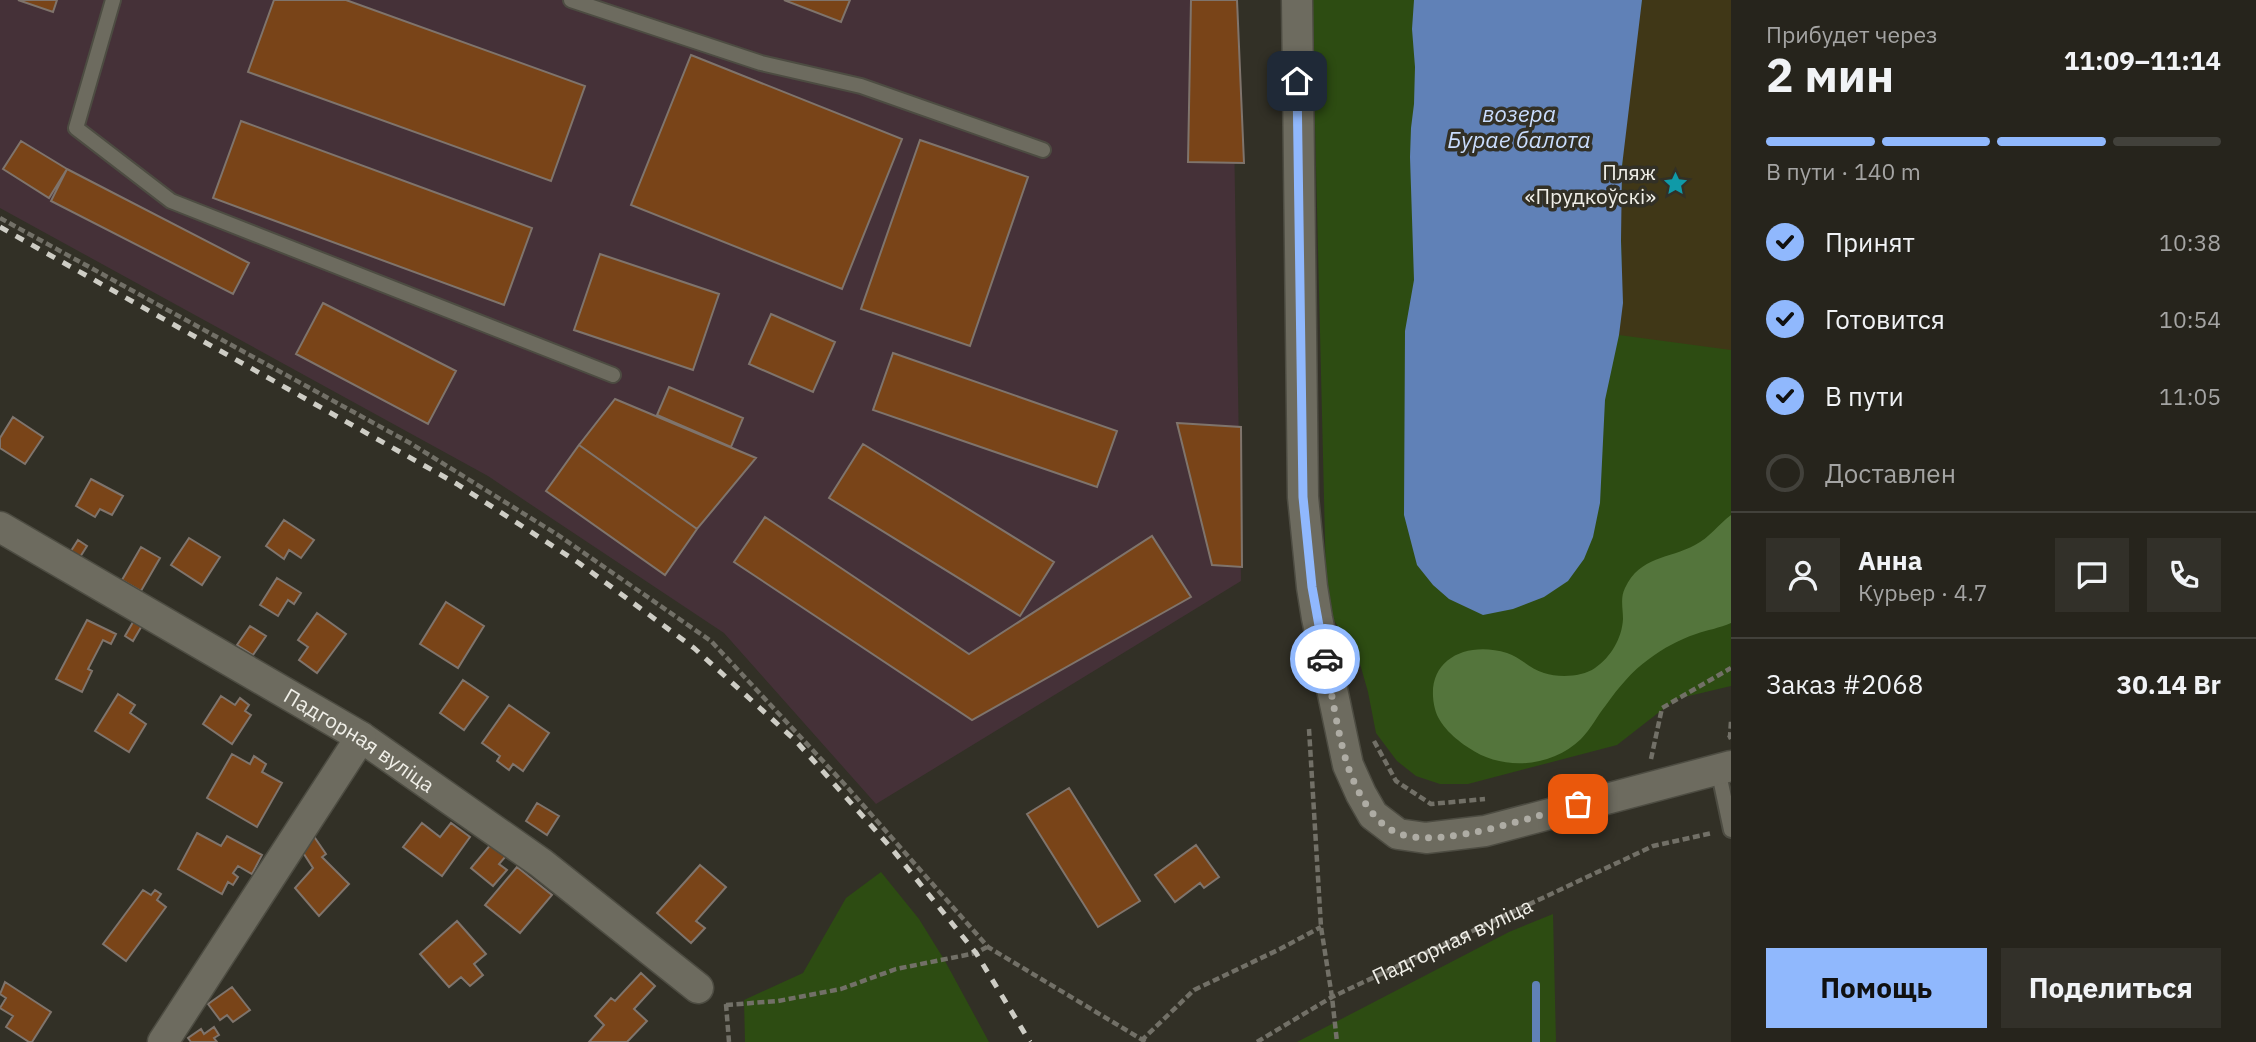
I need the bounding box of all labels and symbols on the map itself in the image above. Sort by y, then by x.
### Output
pin [1267,51,1327,111]
water label: возера Бурае балота [1447,98,1591,154]
place label: Пляж «Прудкоўскі» [1525,158,1656,210]
place icon: Пляж «Прудкоўскі» [1662,170,1690,198]
courier [1290,624,1360,694]
street label: Падгорная вуліца [279,681,441,799]
pin [1548,774,1608,834]
street label: Падгорная вуліца [1367,891,1537,990]

